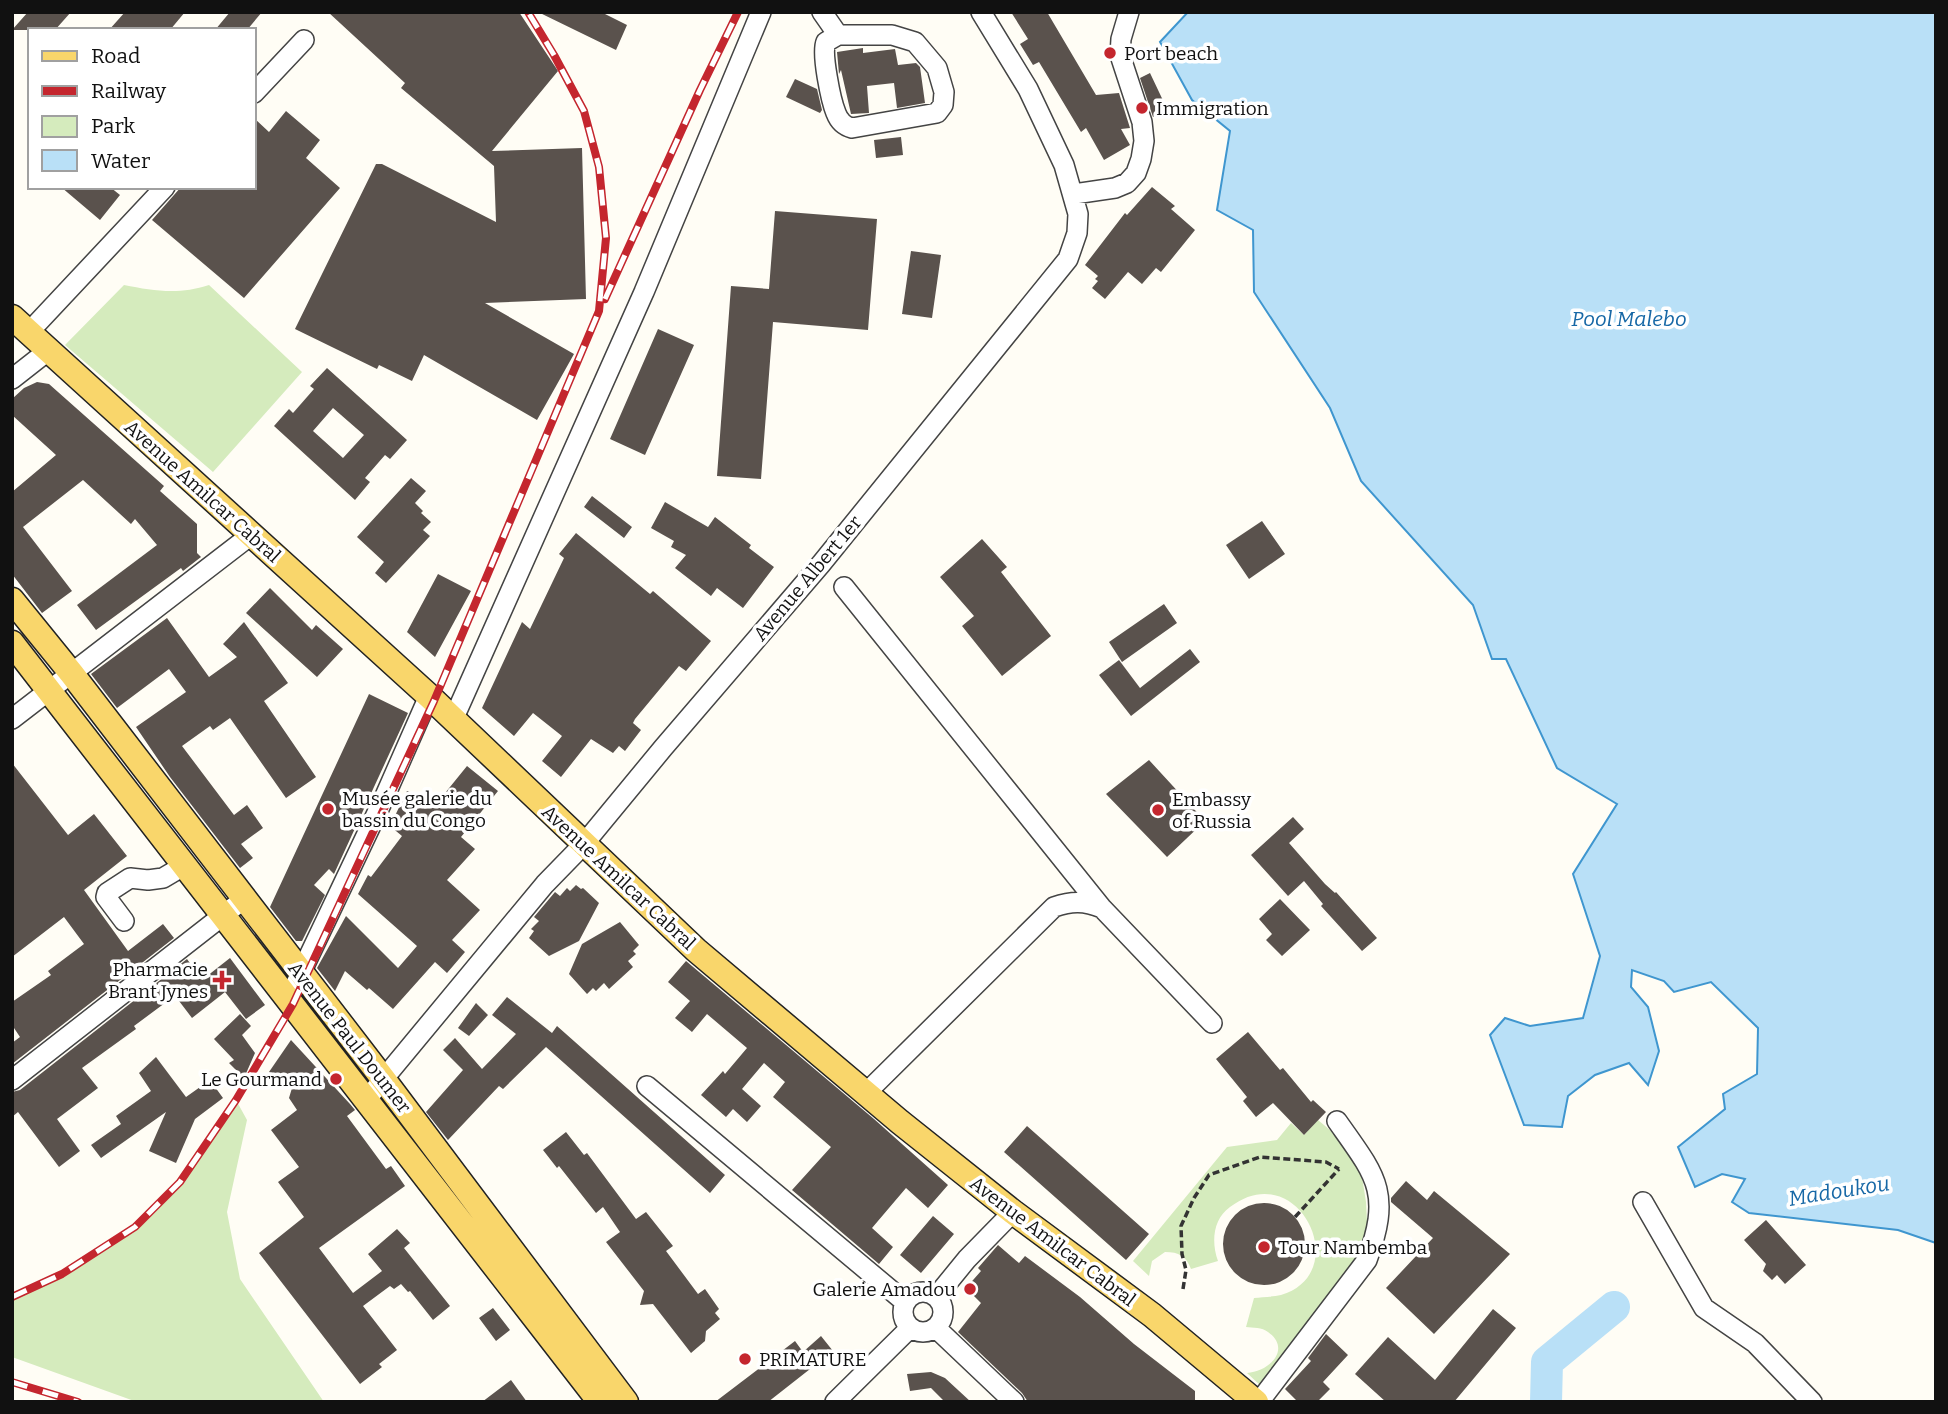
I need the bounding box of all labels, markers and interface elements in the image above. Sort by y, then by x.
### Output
legend [28,28,256,189]
place label: Port beach [1124,42,1218,65]
text: Road [91,43,140,69]
marker: Port beach [1102,45,1118,61]
text: Railway [91,78,167,104]
place label: Immigration [1156,97,1269,120]
marker: Immigration [1134,100,1150,116]
text: Park [91,113,135,139]
text: Water [91,148,150,174]
water label: Pool Malebo [1571,306,1687,332]
street label: Avenue Amilcar Cabral [120,415,285,567]
street label: Avenue Albert 1er [748,511,867,646]
place label: Musée galerie du bassin du Congo [342,787,492,832]
place label: Embassy of Russia [1172,788,1252,833]
street label: Avenue Amilcar Cabral [537,800,700,955]
marker: Musée galerie du bassin du Congo [320,801,336,817]
marker: Embassy of Russia [1150,802,1166,818]
street label: Avenue Paul Doumer [283,957,416,1118]
place label: Pharmacie Brant Jynes [108,958,208,1003]
marker: Pharmacie Brant Jynes [214,972,230,988]
place label: Le Gourmand [201,1068,322,1091]
marker: Le Gourmand [328,1071,344,1087]
water label: Madoukou [1787,1170,1891,1212]
street label: Avenue Amilcar Cabral [965,1171,1140,1311]
place label: Tour Nambemba [1278,1236,1428,1259]
marker: Tour Nambemba [1256,1239,1272,1255]
place label: Galerie Amadou [812,1278,956,1301]
marker: Galerie Amadou [962,1281,978,1297]
place label: PRIMATURE [759,1348,867,1371]
marker: PRIMATURE [737,1351,753,1367]

